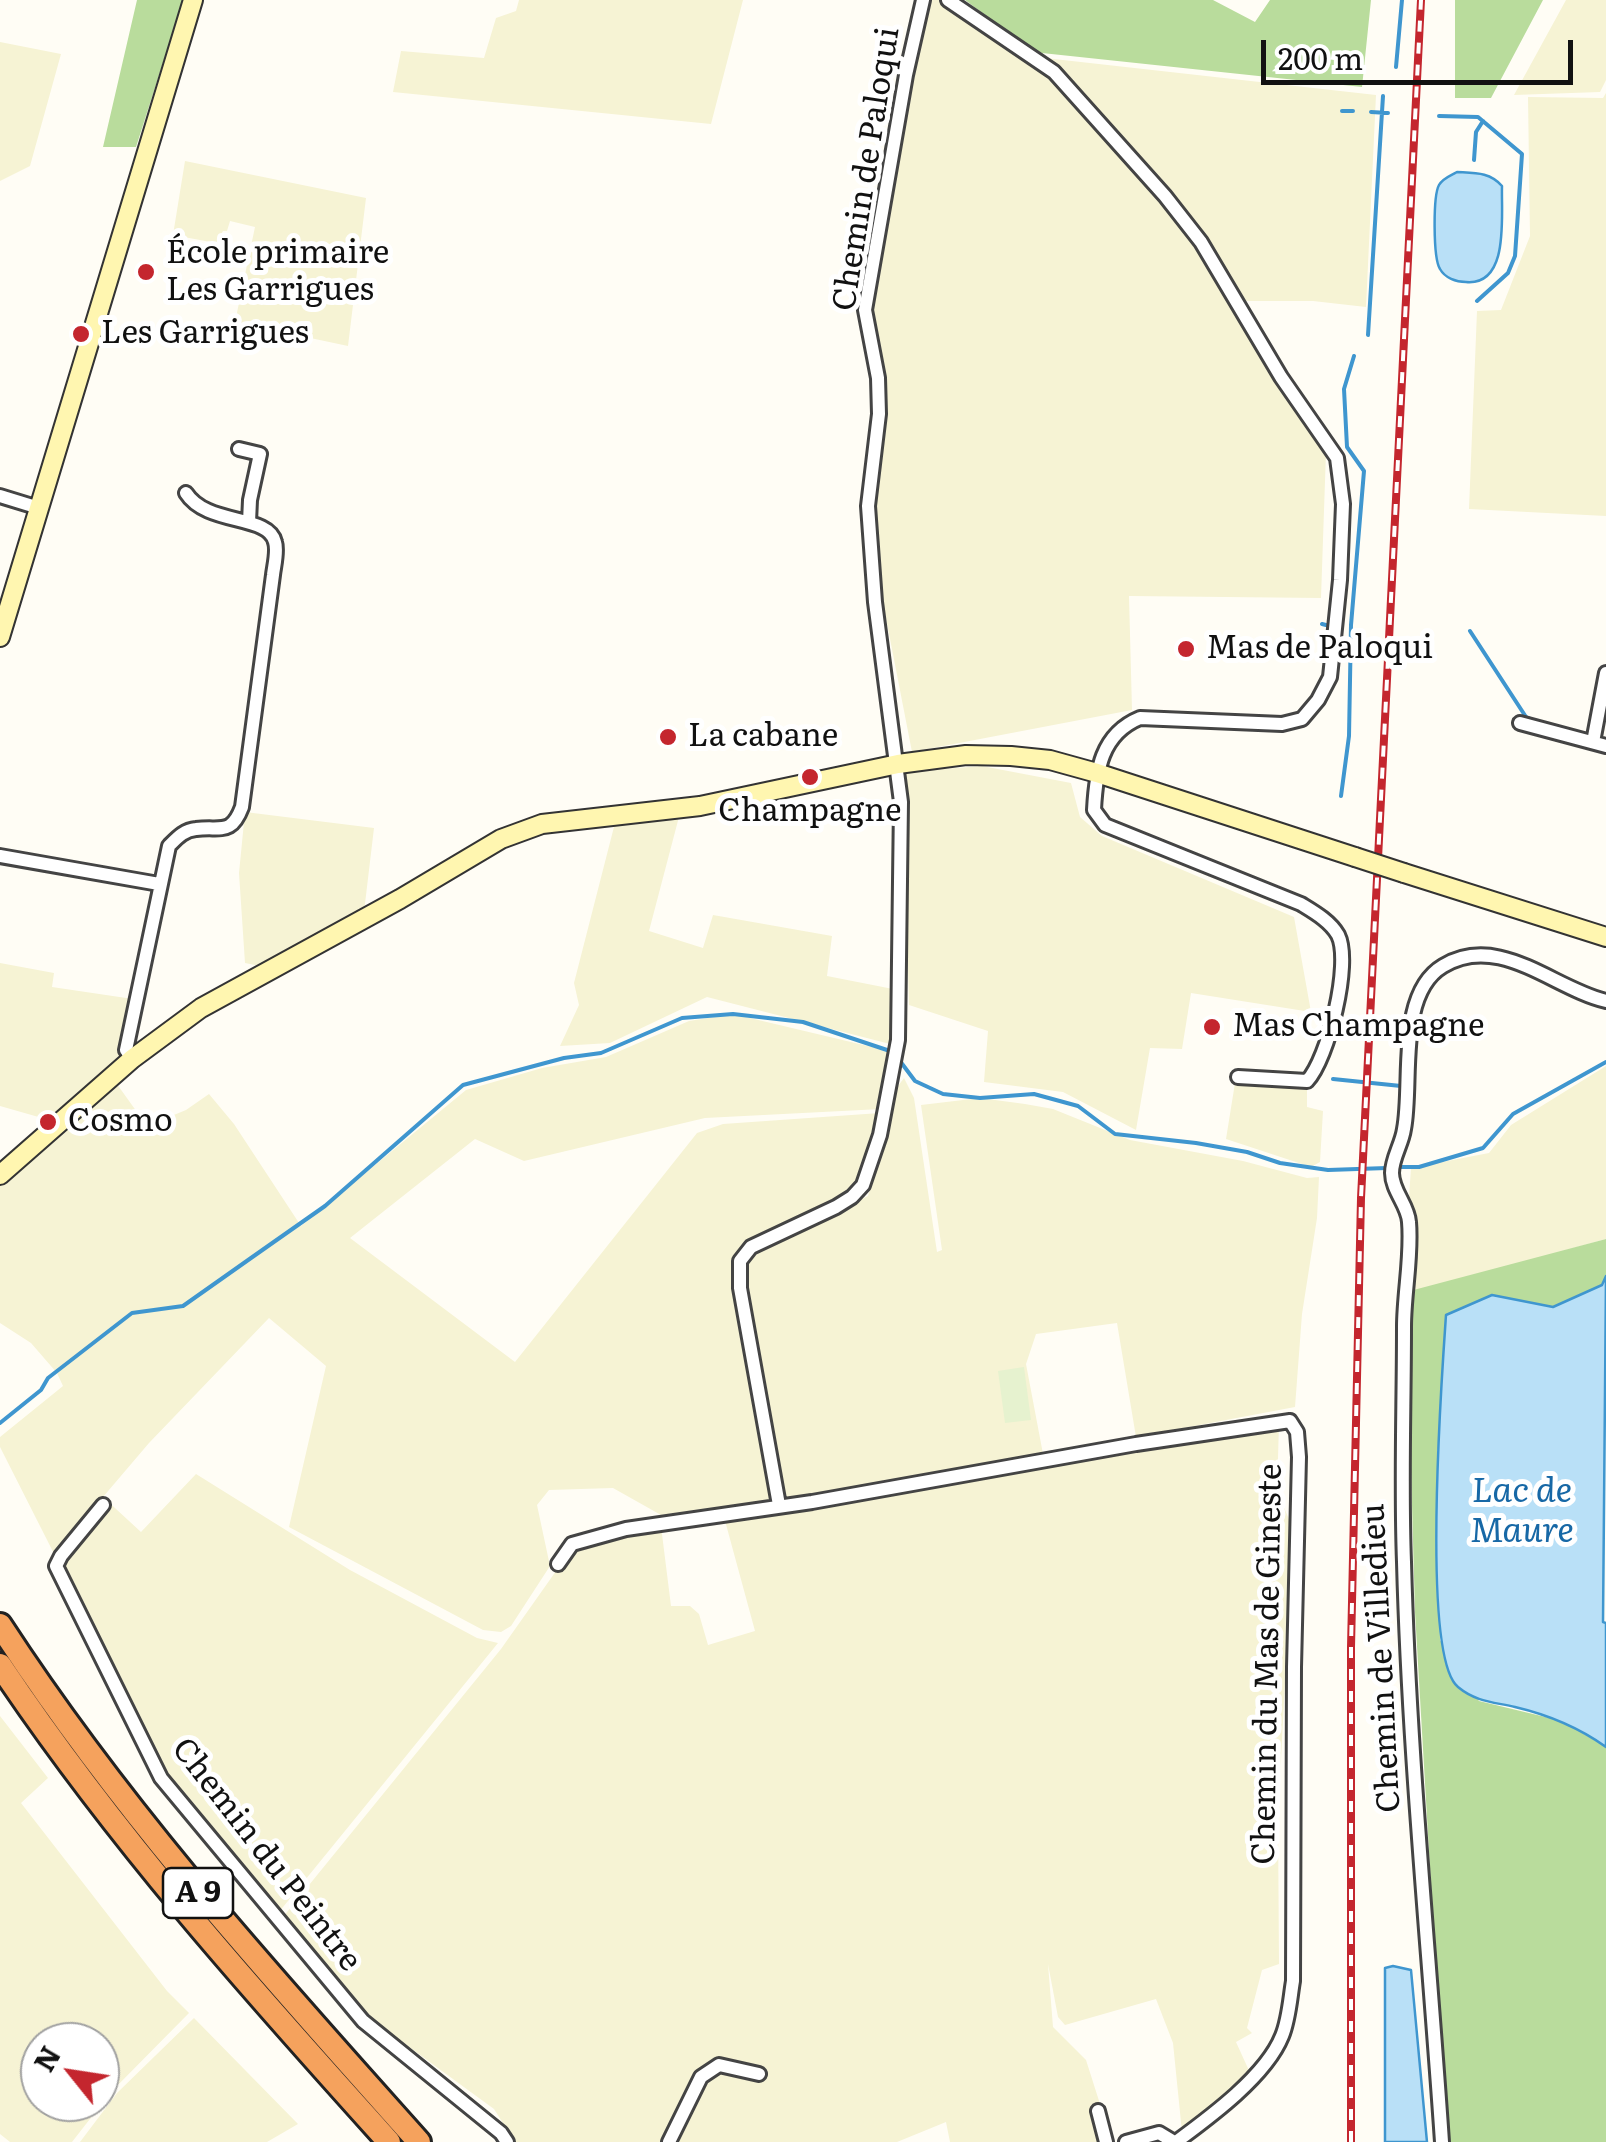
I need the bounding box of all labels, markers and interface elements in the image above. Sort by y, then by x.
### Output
scale bar [1266,20,1578,82]
street label: Chemin de Paloqui [826,25,908,313]
text: 200 m [1278,35,1363,79]
place label: École primaire Les Garrigues [166,235,389,310]
marker: École primaire Les Garrigues [135,261,157,283]
place label: Les Garrigues [101,315,309,353]
marker: Les Garrigues [70,323,92,345]
place label: Mas de Paloqui [1206,630,1433,668]
marker: Mas de Paloqui [1175,638,1197,660]
place label: La cabane [688,718,838,756]
marker: La cabane [657,726,679,748]
marker: Champagne [799,766,821,788]
place label: Champagne [718,793,902,831]
place label: Mas Champagne [1232,1008,1485,1046]
marker: Mas Champagne [1201,1016,1223,1038]
place label: Cosmo [68,1103,173,1141]
marker: Cosmo [37,1111,59,1133]
street label: Chemin du Mas de Gineste [1245,1463,1291,1865]
water label: Lac de Maure [1470,1471,1574,1553]
street label: Chemin de Villedieu [1355,1503,1409,1813]
street label: Chemin du Peintre [163,1731,369,1979]
road number: A 9 [163,1868,233,1918]
north arrow [20,2022,120,2122]
text: N [22,2037,70,2079]

